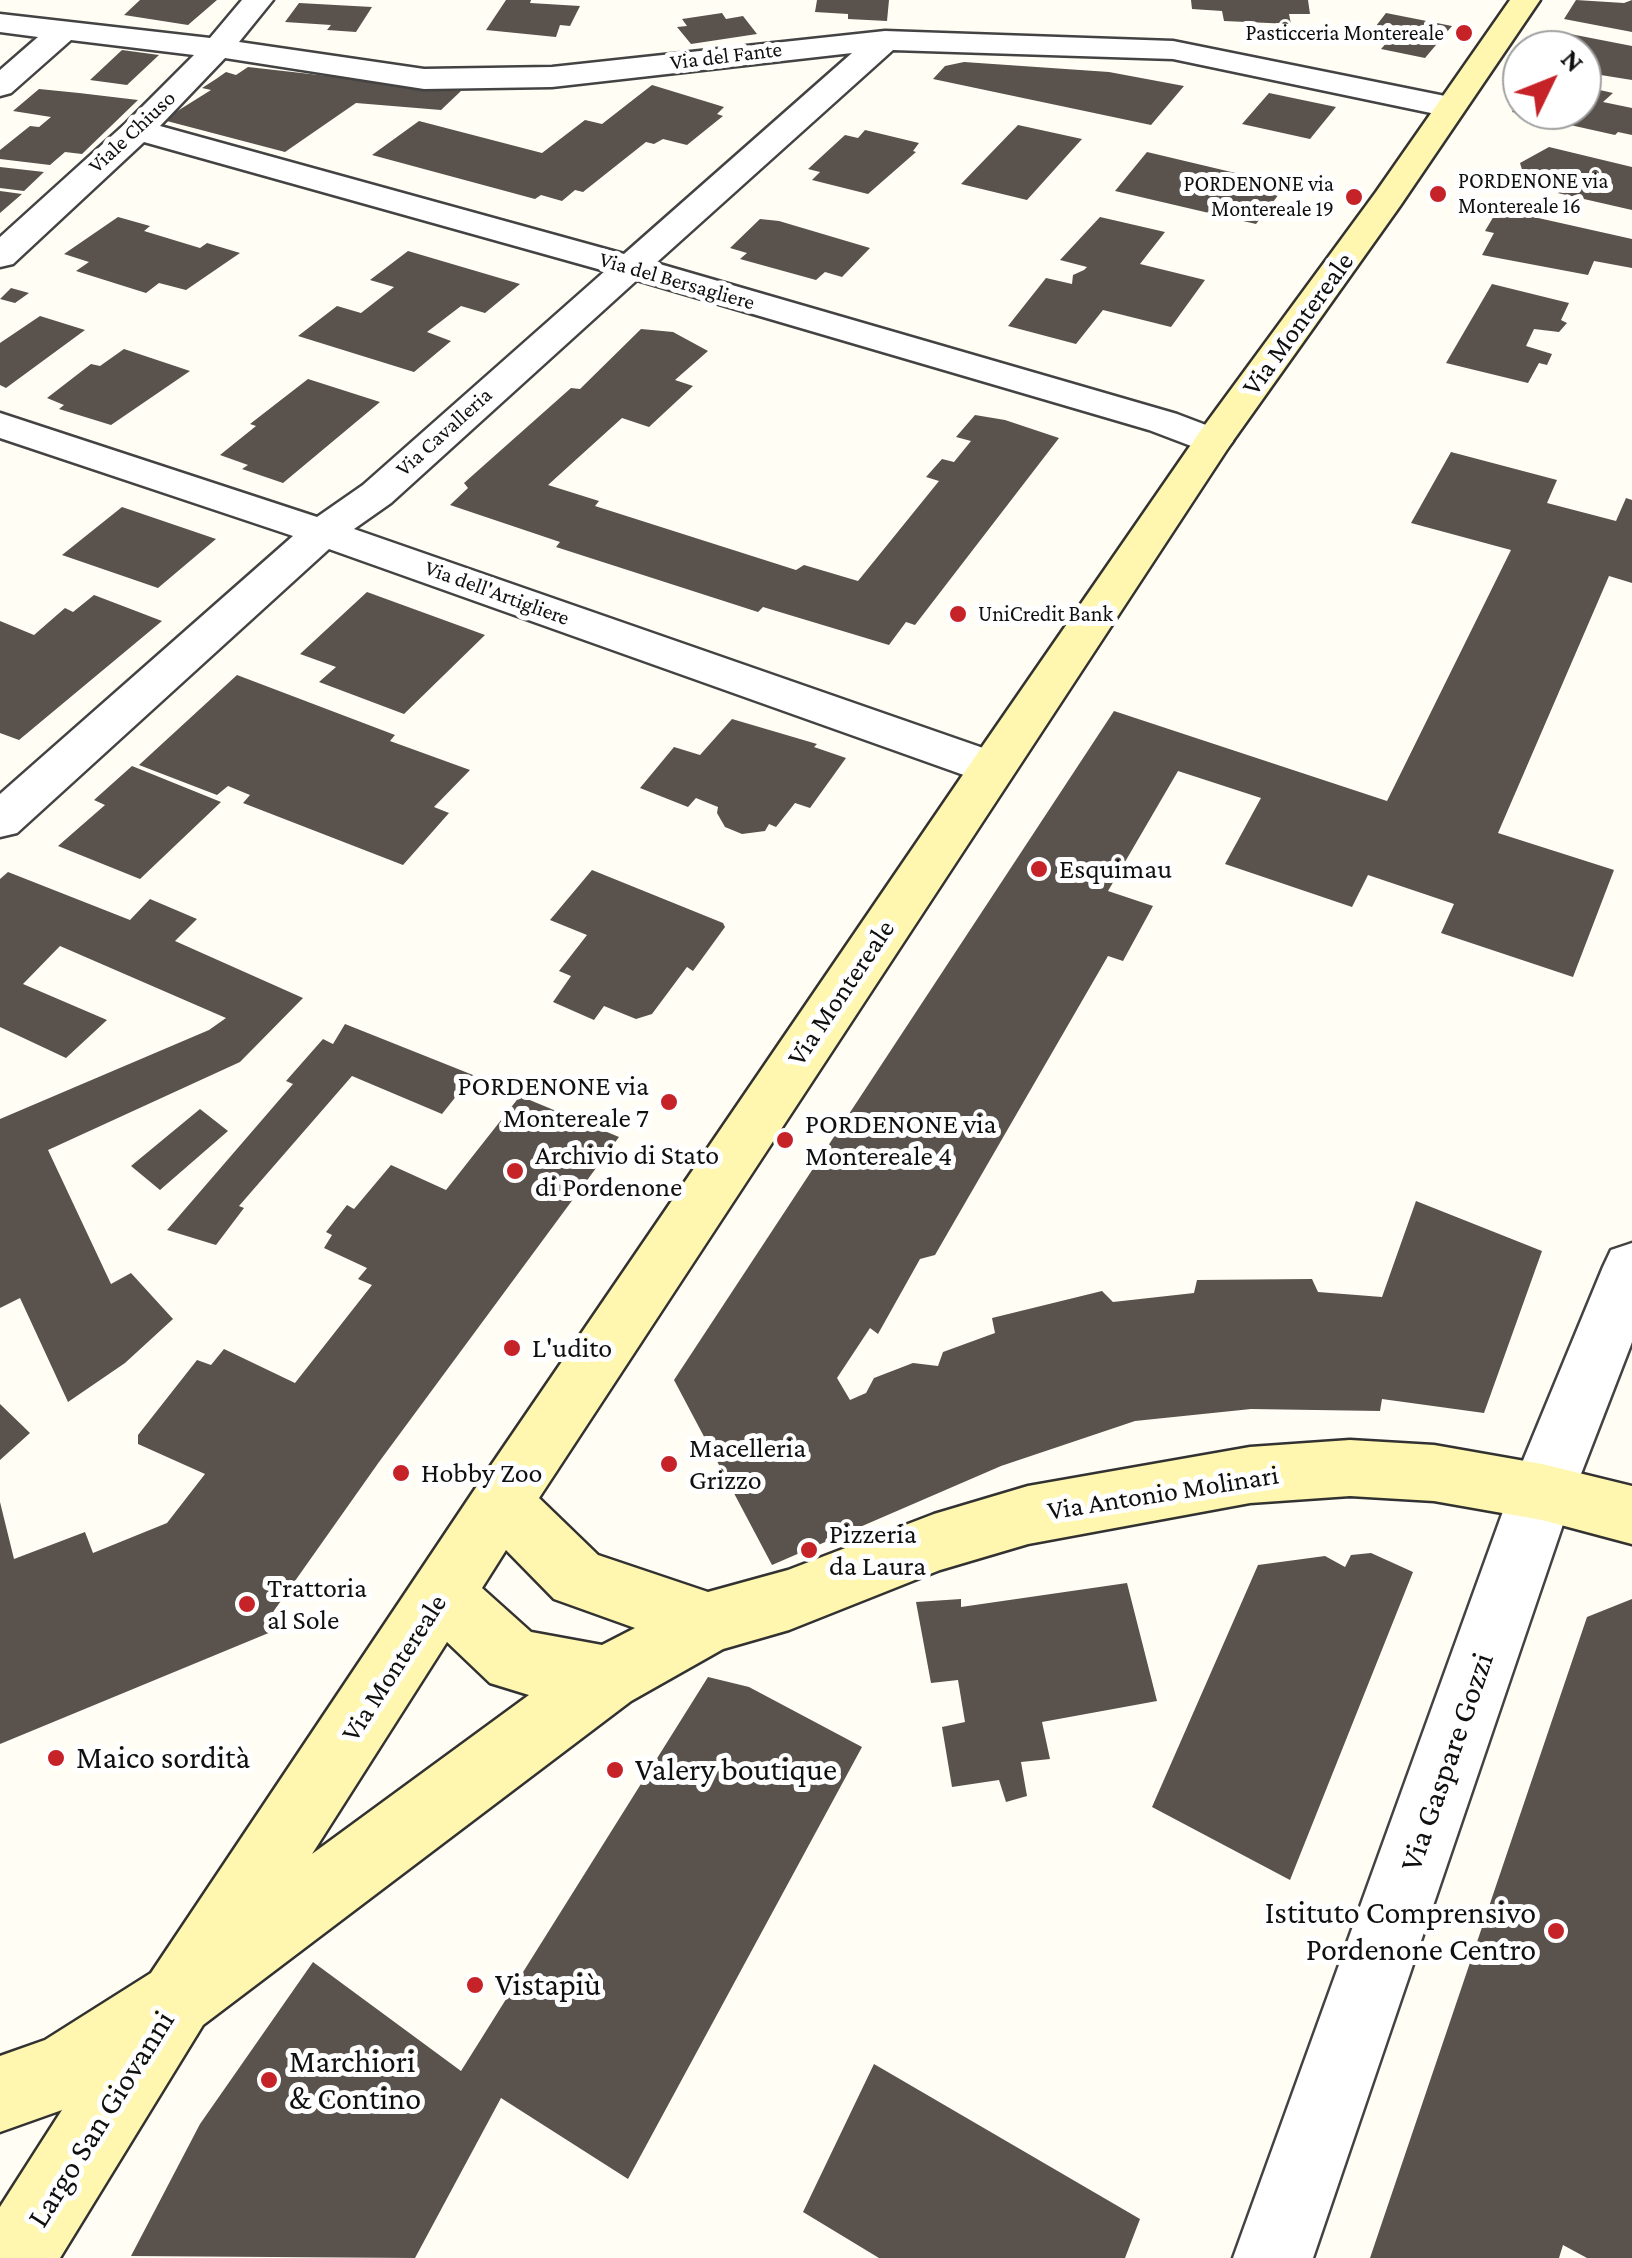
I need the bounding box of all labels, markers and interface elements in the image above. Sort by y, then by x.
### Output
place label: Pasticceria Montereale [1245,20,1444,46]
marker: Pasticceria Montereale [1453,22,1475,44]
north arrow [1502,30,1602,130]
street label: Via del Fante [669,36,783,76]
text: N [1555,43,1591,78]
street label: Viale Chiuso [83,85,181,179]
place label: PORDENONE via Montereale 16 [1458,168,1608,220]
place label: PORDENONE via Montereale 19 [1184,171,1334,222]
marker: PORDENONE via Montereale 16 [1427,183,1449,205]
marker: PORDENONE via Montereale 19 [1343,186,1365,208]
street label: Via del Bersagliere [596,246,758,316]
street label: Via Montereale [1235,246,1361,402]
street label: Via Cavalleria [390,382,498,482]
street label: Via dell'Artigliere [421,555,573,631]
place label: UniCredit Bank [978,601,1113,627]
marker: UniCredit Bank [947,603,969,625]
place label: Esquimau [1059,852,1172,886]
marker: Esquimau [1028,858,1050,880]
street label: Via Montereale [780,914,902,1072]
place label: PORDENONE via Montereale 7 [458,1069,649,1135]
marker: PORDENONE via Montereale 7 [658,1091,680,1113]
place label: PORDENONE via Montereale 4 [805,1107,996,1173]
marker: PORDENONE via Montereale 4 [774,1129,796,1151]
place label: Archivio di Stato di Pordenone [535,1138,719,1204]
marker: Archivio di Stato di Pordenone [504,1160,526,1182]
place label: L'udito [532,1331,612,1365]
marker: L'udito [501,1337,523,1359]
place label: Macelleria Grizzo [689,1431,806,1497]
marker: Macelleria Grizzo [658,1453,680,1475]
place label: Hobby Zoo [421,1456,542,1490]
street label: Via Antonio Molinari [1045,1458,1281,1528]
marker: Hobby Zoo [390,1462,412,1484]
place label: Pizzeria da Laura [829,1517,926,1583]
marker: Pizzeria da Laura [798,1539,820,1561]
place label: Trattoria al Sole [267,1571,367,1637]
street label: Via Montereale [334,1588,454,1748]
marker: Trattoria al Sole [236,1593,258,1615]
street label: Via Gaspare Gozzi [1392,1648,1502,1876]
place label: Maico sordità [76,1739,250,1777]
marker: Maico sordità [45,1747,67,1769]
place label: Valery boutique [635,1751,837,1789]
marker: Valery boutique [604,1759,626,1781]
place label: Istituto Comprensivo Pordenone Centro [1265,1894,1536,1969]
marker: Istituto Comprensivo Pordenone Centro [1545,1920,1567,1942]
place label: Vistapiù [495,1966,601,2004]
marker: Vistapiù [464,1974,486,1996]
street label: Largo San Giovanni [19,2004,183,2234]
place label: Marchiori & Contino [289,2043,421,2118]
marker: Marchiori & Contino [258,2069,280,2091]

